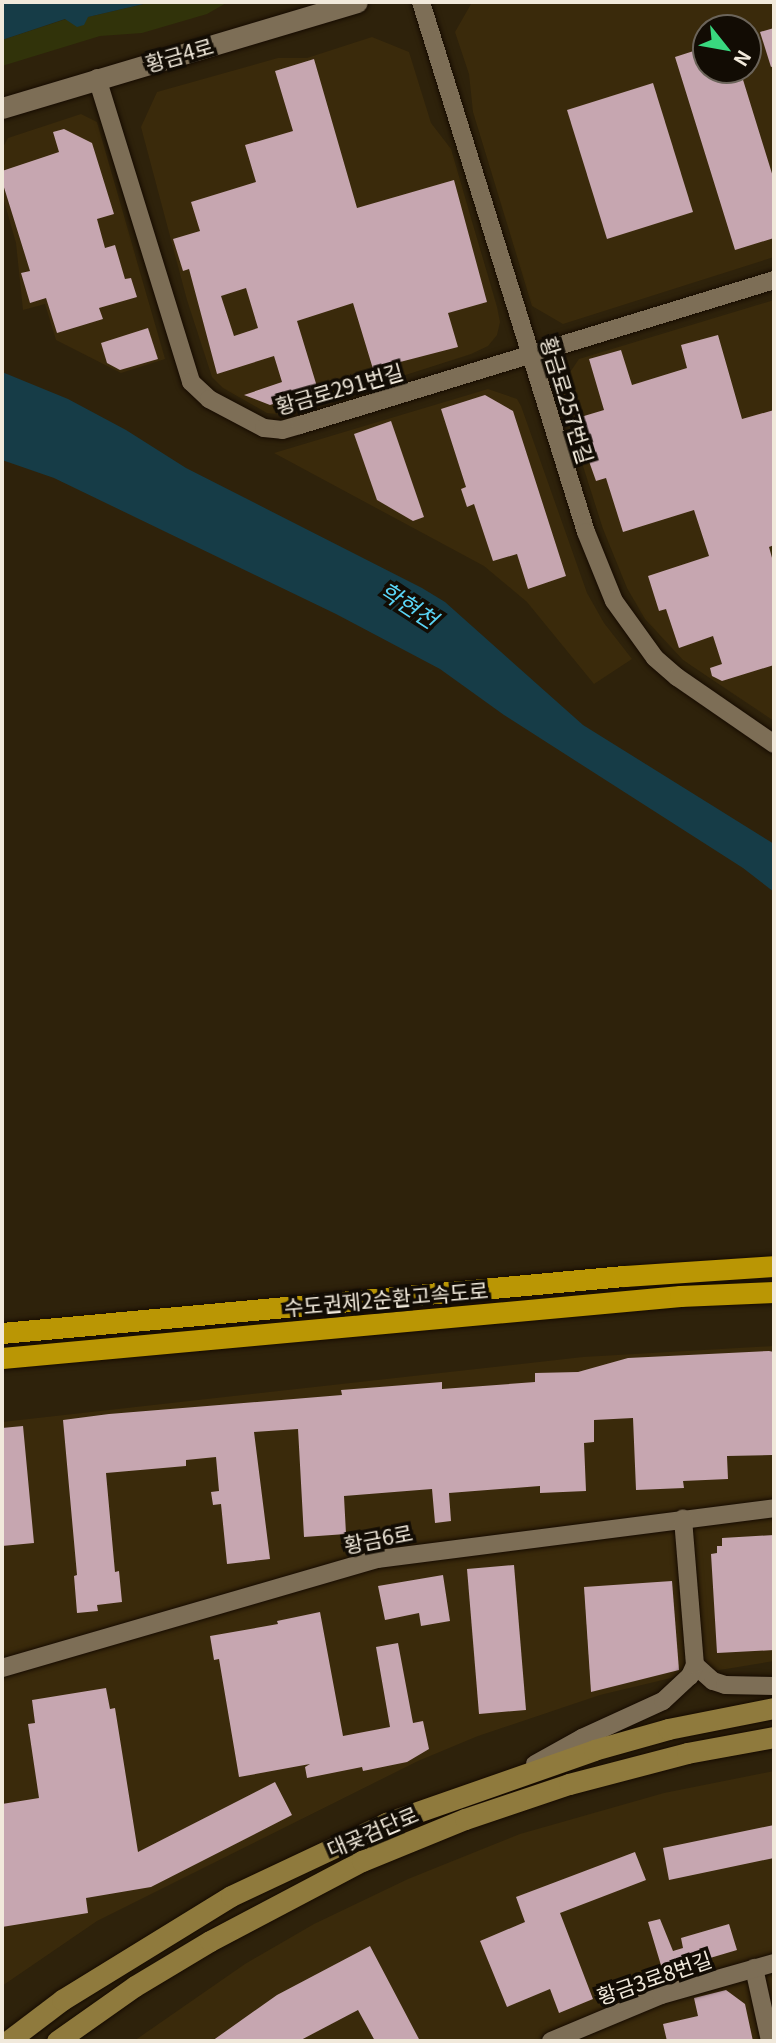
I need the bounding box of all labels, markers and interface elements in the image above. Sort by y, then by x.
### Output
north arrow [692,14,762,84]
street label: 황금4로 [142,32,216,76]
text: N [728,46,759,72]
street label: 황금로257번길 [537,333,599,467]
street label: 황금로291번길 [272,358,406,418]
water label: 학현천 [375,575,443,633]
street label: 수도권제2순환고속도로 [283,1277,489,1319]
street label: 황금6로 [341,1519,415,1557]
street label: 대곶검단로 [323,1801,421,1861]
street label: 황금3로8번길 [593,1946,715,2008]

